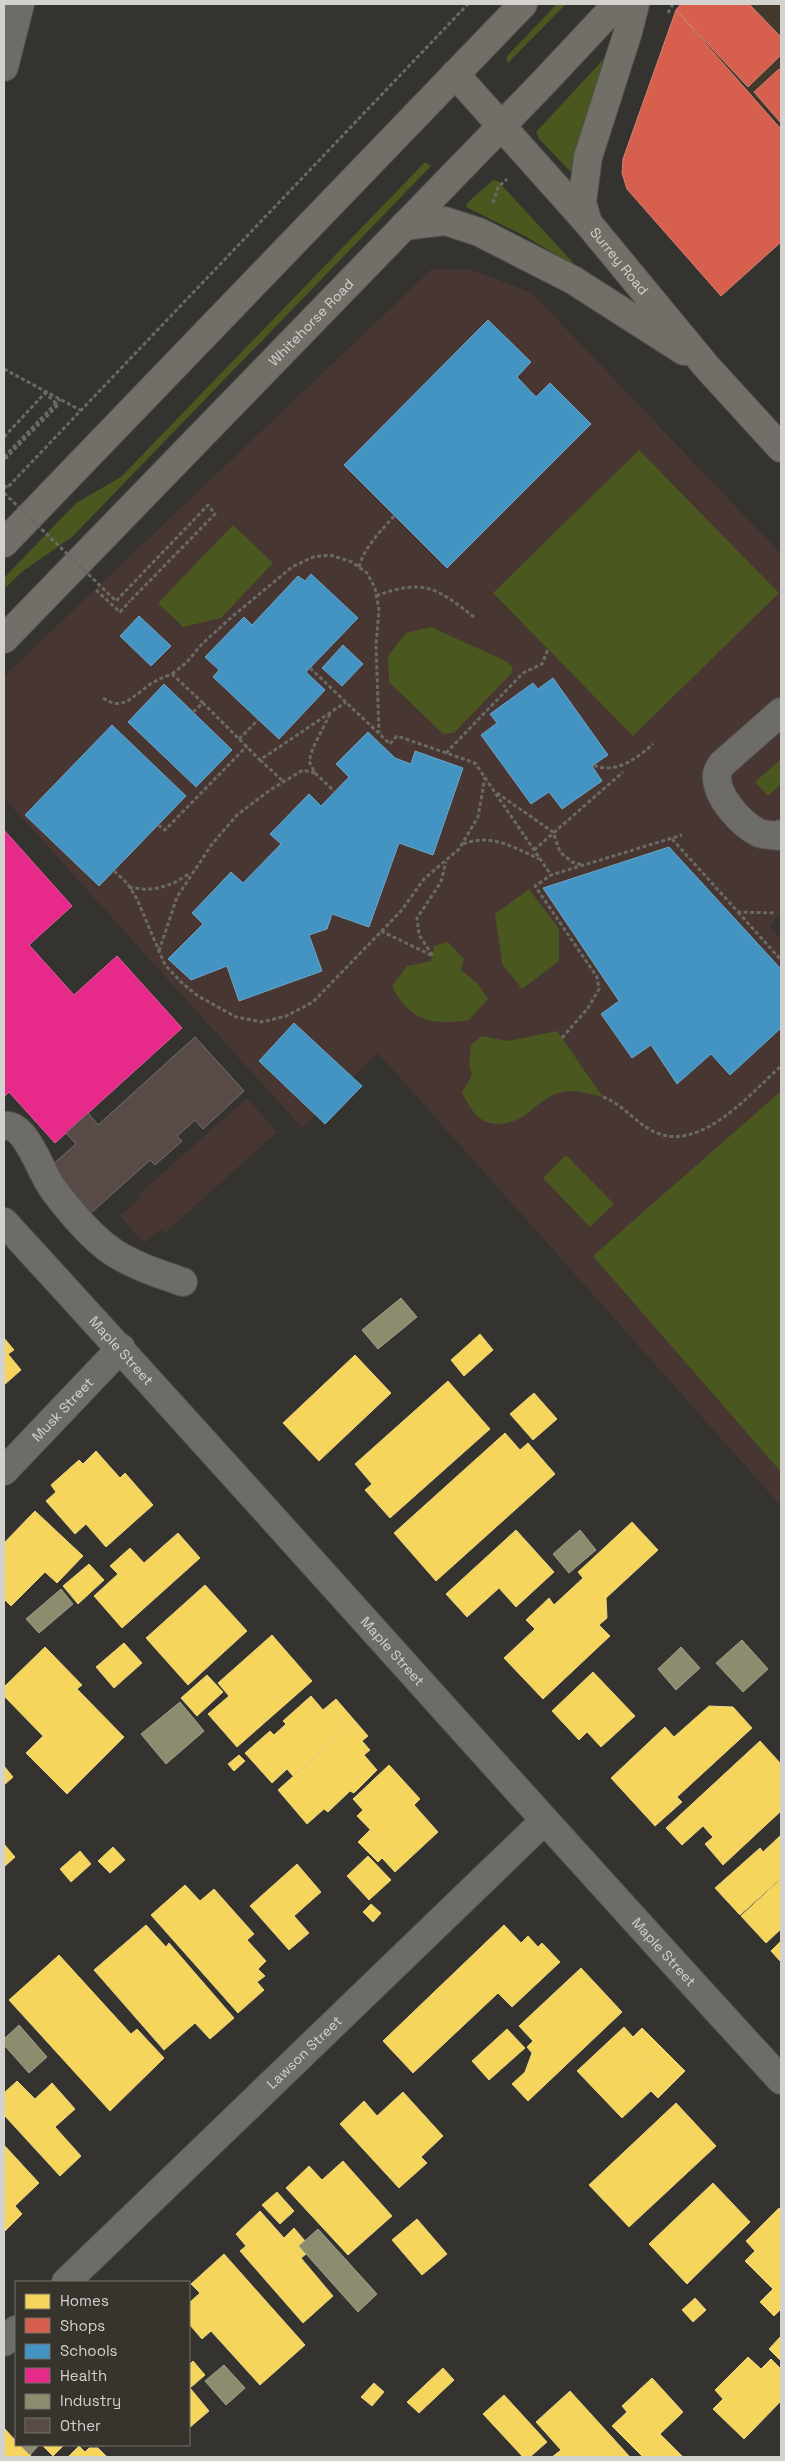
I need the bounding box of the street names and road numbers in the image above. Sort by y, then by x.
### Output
street label: Surrey Road [586,224,653,299]
street label: Whitehorse Road [265,275,357,370]
street label: Maple Street [85,1312,157,1389]
street label: Musk Street [28,1373,97,1445]
street label: Maple Street [357,1613,429,1690]
street label: Maple Street [628,1913,700,1990]
street label: Lawson Street [263,2012,346,2093]

